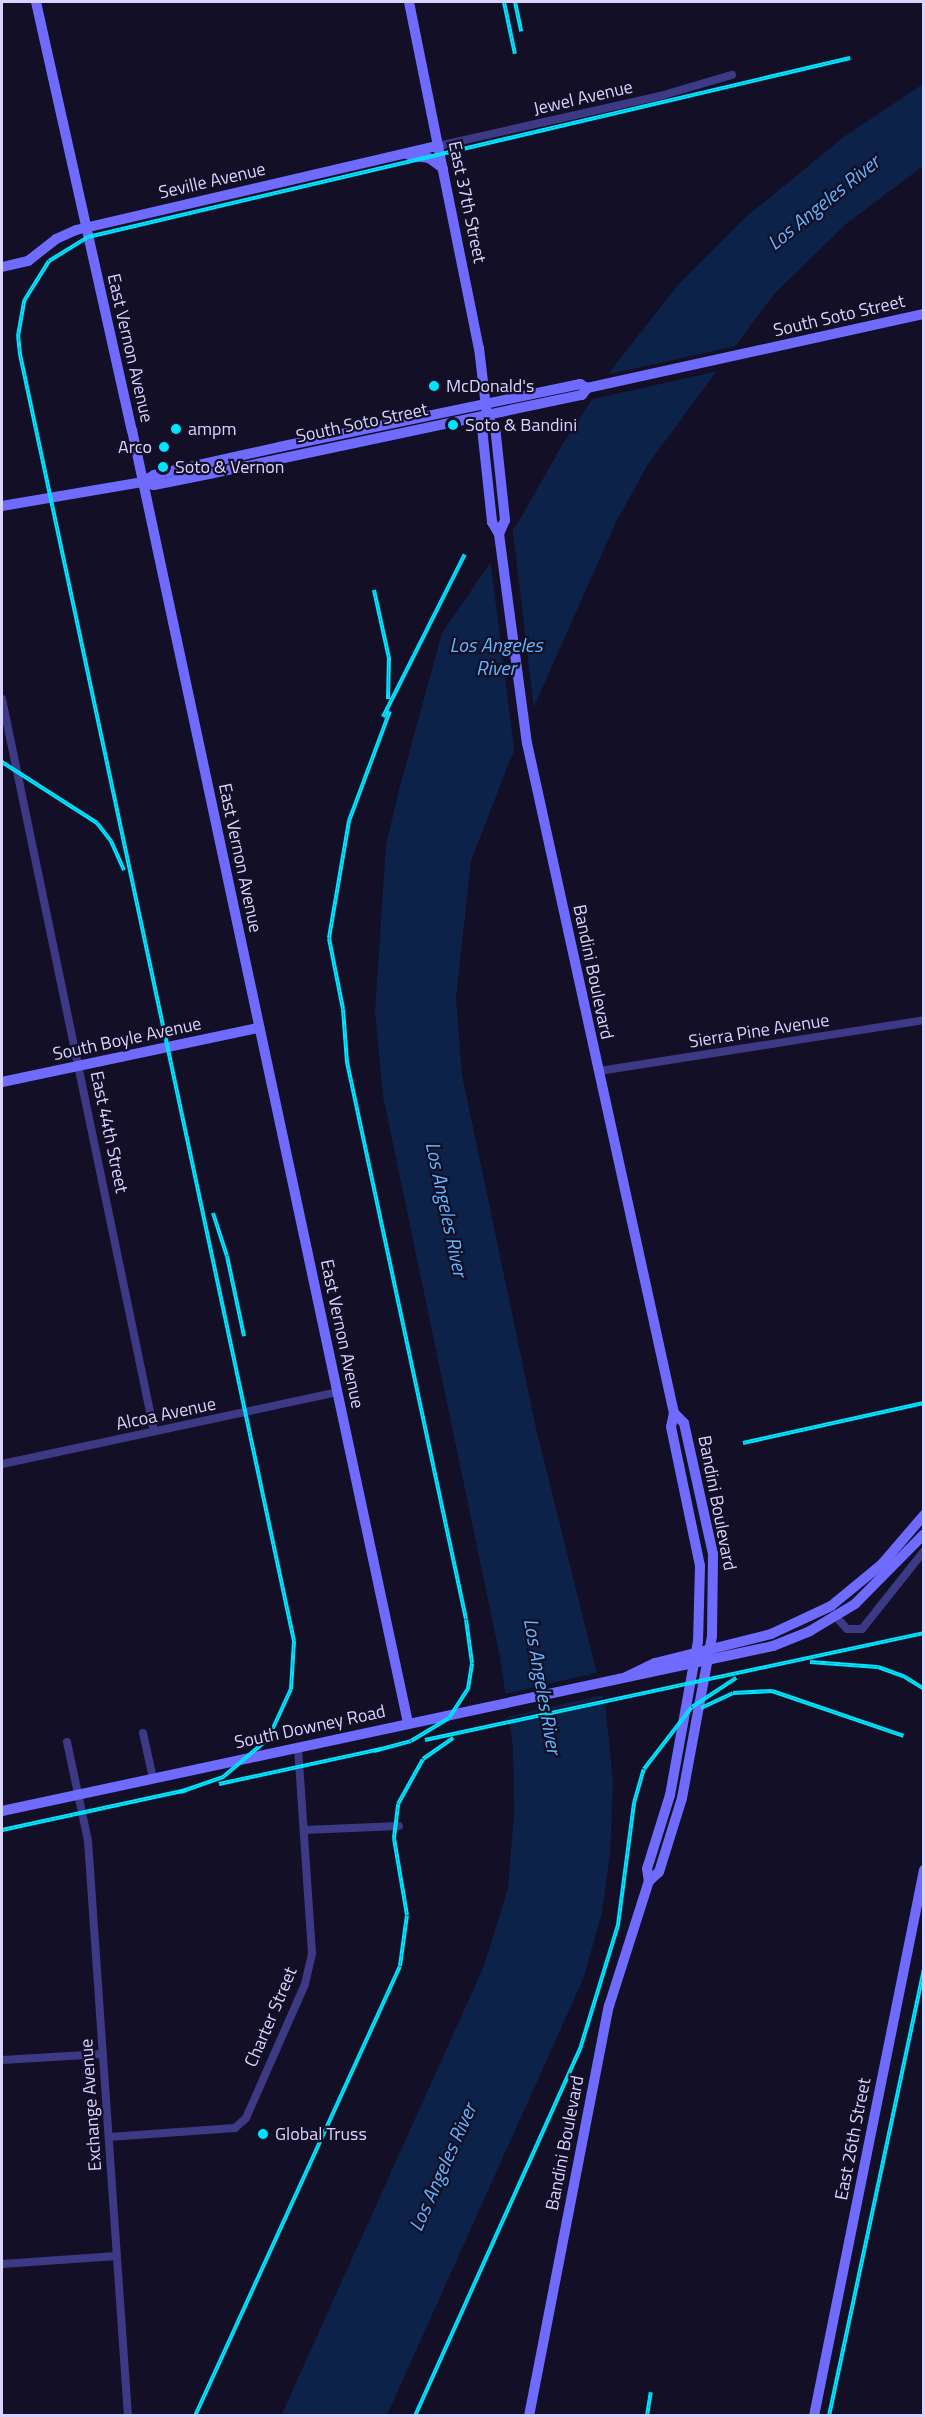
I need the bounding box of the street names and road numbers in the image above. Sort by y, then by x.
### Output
street label: Jewel Avenue [531,76,635,120]
street label: East 37th Street [444,139,490,265]
street label: Seville Avenue [156,158,268,204]
street label: East Vernon Avenue [102,272,158,424]
street label: South Soto Street [771,290,907,342]
street label: South Soto Street [294,398,430,448]
street label: East Vernon Avenue [214,781,266,935]
street label: Bandini Boulevard [568,903,618,1041]
street label: Sierra Pine Avenue [687,1009,831,1053]
street label: South Boyle Avenue [51,1013,203,1065]
street label: East 44th Street [86,1069,132,1195]
street label: East Vernon Avenue [316,1257,368,1411]
street label: Alcoa Avenue [114,1393,218,1435]
street label: Bandini Boulevard [693,1434,741,1572]
street label: South Downey Road [233,1700,387,1754]
street label: Charter Street [240,1964,302,2070]
street label: Exchange Avenue [76,2038,106,2172]
street label: Bandini Boulevard [541,2074,589,2212]
street label: East 26th Street [831,2076,875,2202]

